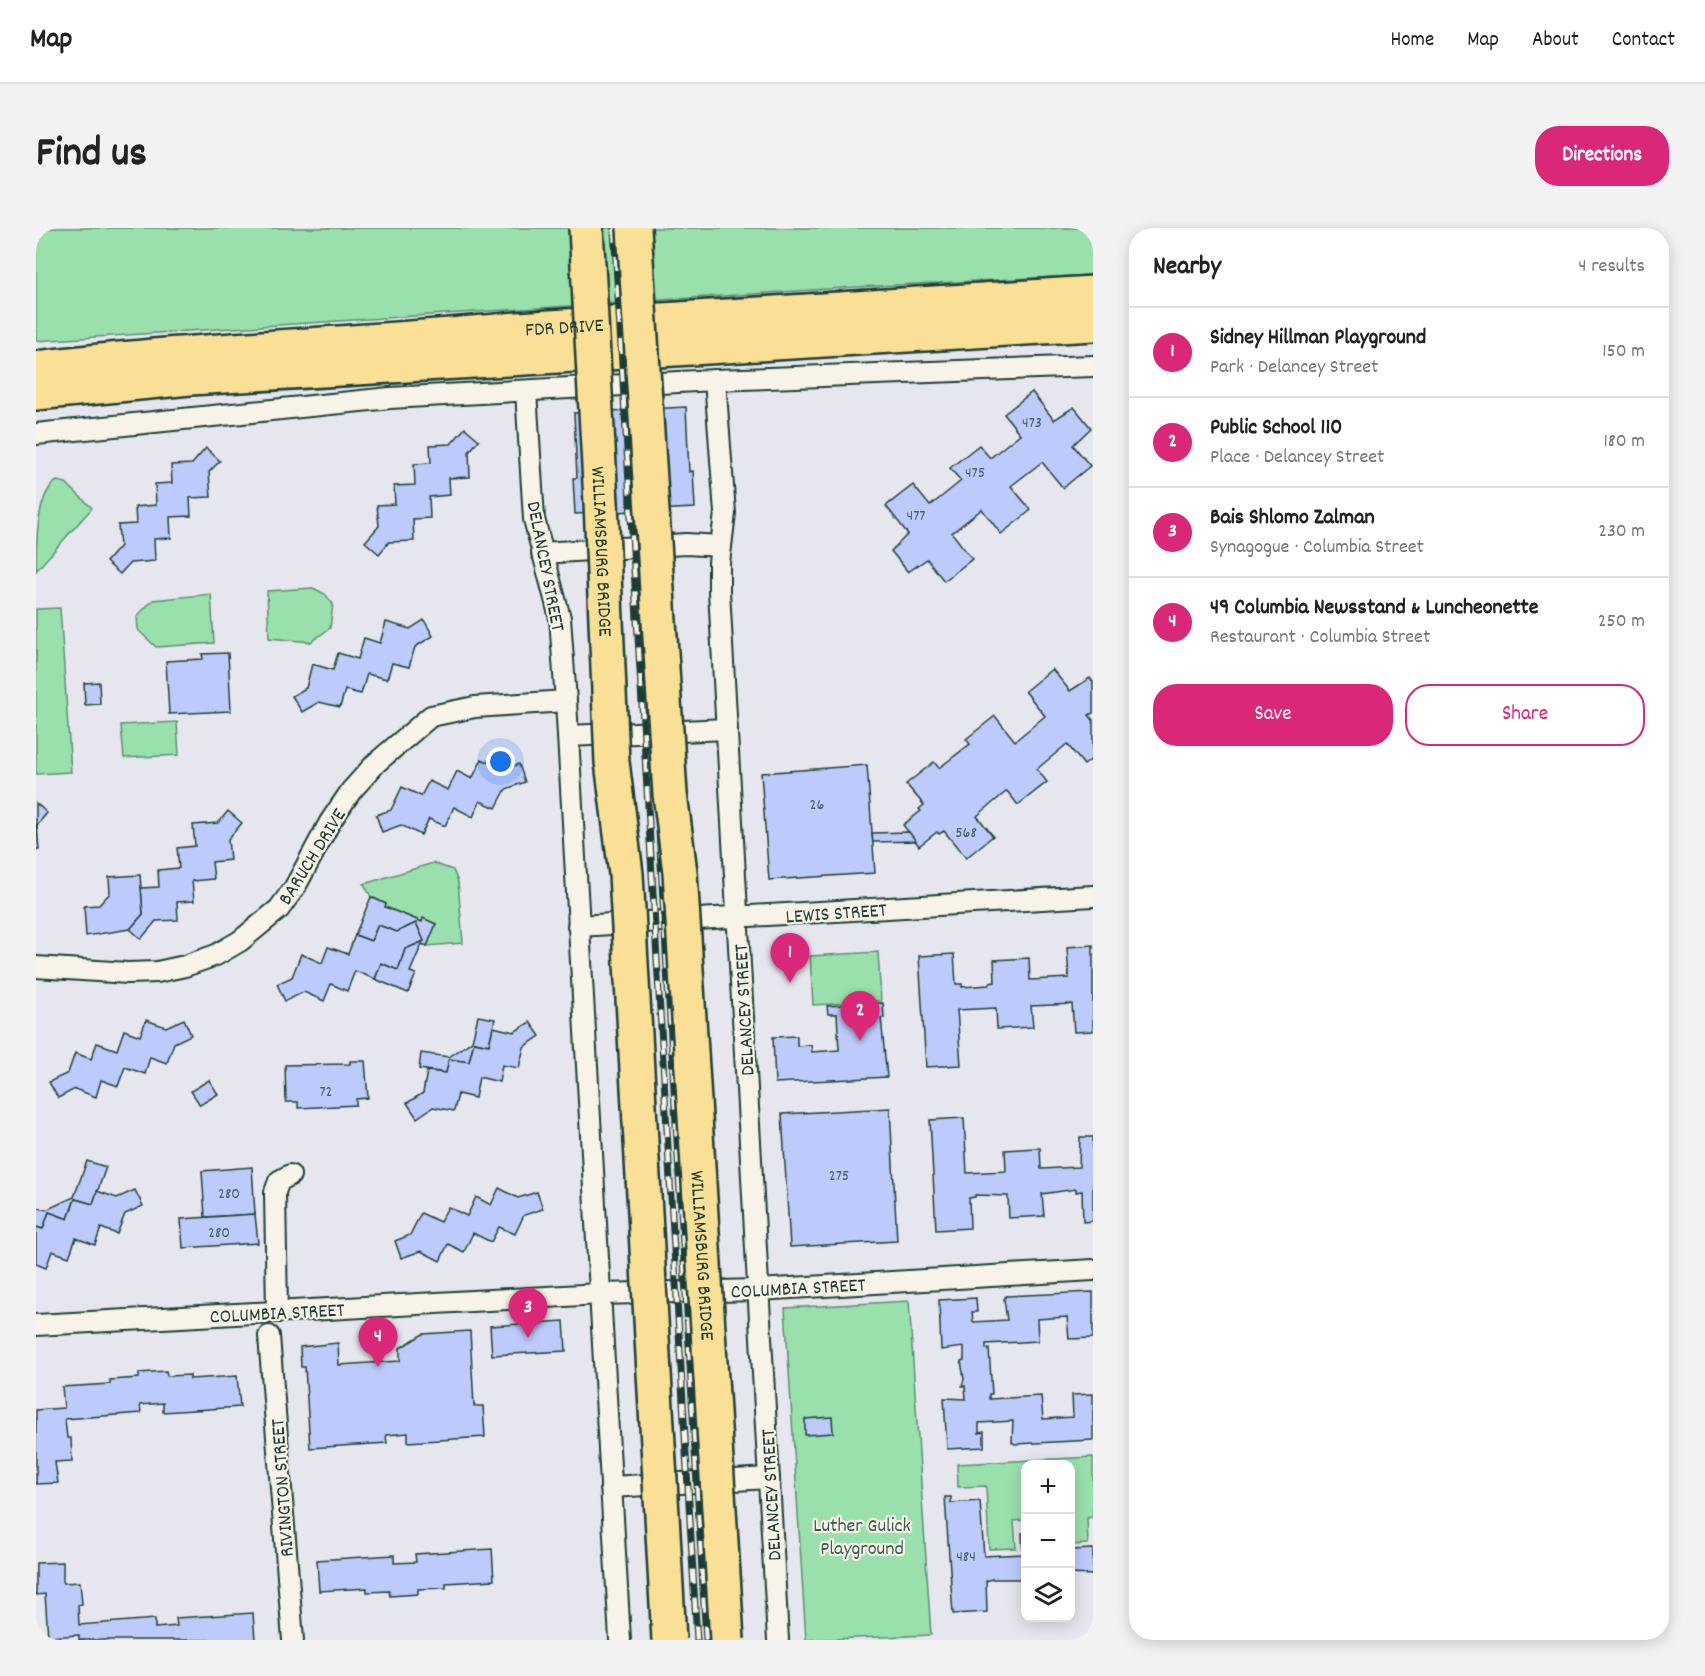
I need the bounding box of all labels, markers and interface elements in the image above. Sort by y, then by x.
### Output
text: Map [30,21,72,61]
text: Home [1390,26,1434,56]
text: Map [1467,26,1499,56]
text: About [1532,26,1579,56]
text: Contact [1612,26,1675,56]
text: Find us [36,126,147,186]
button: Directions [1535,126,1669,186]
text: Nearby [1153,249,1221,286]
text: 4 results [1578,253,1645,281]
street label: FDR DRIVE [524,313,605,346]
text: Sidney Hillman Playground [1210,323,1426,354]
text: 1 [1170,338,1175,366]
text: 150 m [1602,338,1645,366]
text: Park · Delancey Street [1210,354,1378,382]
house number: 473 [1022,412,1042,435]
text: Public School 110 [1210,413,1342,444]
text: 2 [1168,428,1177,456]
text: 180 m [1603,428,1645,456]
text: Place · Delancey Street [1210,444,1384,472]
house number: 475 [965,462,985,485]
street label: WILLIAMSBURG BRIDGE [582,466,618,637]
street label: DELANCEY STREET [518,499,570,634]
text: Bais Shlomo Zalman [1210,503,1375,534]
house number: 477 [907,505,925,528]
text: 3 [1168,518,1177,546]
text: 230 m [1598,518,1645,546]
text: Synagogue · Columbia Street [1210,534,1424,562]
text: 49 Columbia Newsstand & Luncheonette [1210,593,1538,624]
text: 4 [1168,608,1177,636]
text: 250 m [1598,608,1645,636]
text: Restaurant · Columbia Street [1210,624,1430,652]
button: Save [1153,684,1393,746]
button: Share [1405,684,1645,746]
your location [486,747,515,776]
house number: 26 [810,794,825,817]
street label: BARUCH DRIVE [273,804,354,911]
house number: 568 [955,822,977,845]
street label: LEWIS STREET [785,898,888,932]
pin: 1 [770,934,810,983]
street label: DELANCEY STREET [729,943,763,1076]
pin: 2 [840,992,880,1041]
house number: 72 [319,1081,333,1104]
house number: 275 [829,1165,849,1188]
street label: WILLIAMSBURG BRIDGE [681,1170,720,1342]
house number: 280 [218,1183,240,1206]
house number: 280 [208,1222,230,1245]
street label: COLUMBIA STREET [730,1272,866,1308]
pin: 3 [508,1288,548,1338]
street label: COLUMBIA STREET [209,1297,345,1333]
pin: 4 [358,1318,398,1367]
street label: RIVINGTON STREET [265,1418,303,1558]
street label: DELANCEY STREET [756,1428,790,1561]
map controls [1021,1460,1075,1622]
button: + [1021,1460,1075,1514]
park label: Luther Gulick Playground [813,1513,911,1564]
button: − [1021,1514,1075,1568]
house number: 484 [956,1546,976,1569]
button: layers [1021,1568,1075,1622]

